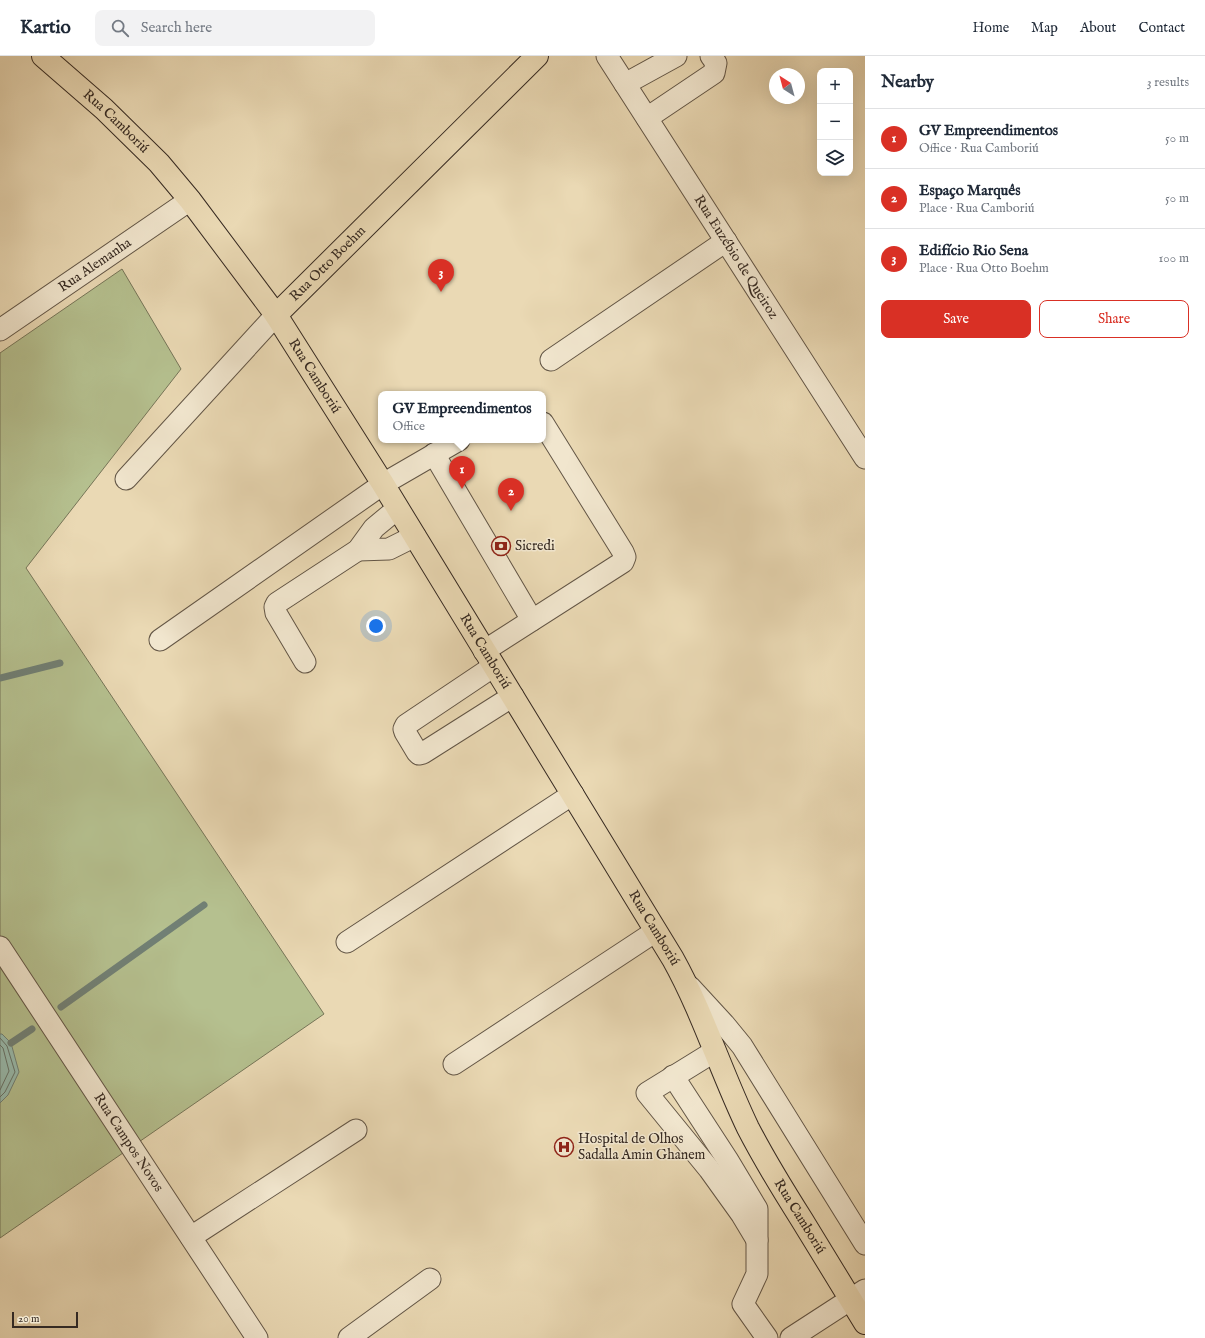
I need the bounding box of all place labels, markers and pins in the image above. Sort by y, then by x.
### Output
pin: 3 [428,259,454,292]
pin: 1 [449,456,475,489]
pin: 2 [498,478,524,511]
bank icon: Sicredi [490,535,512,557]
place label: Sicredi [515,537,555,555]
place label: Hospital de Olhos Sadalla Amin Ghanem [578,1130,706,1164]
hospital icon: Hospital de Olhos Sadalla Amin Ghanem [553,1136,575,1158]

